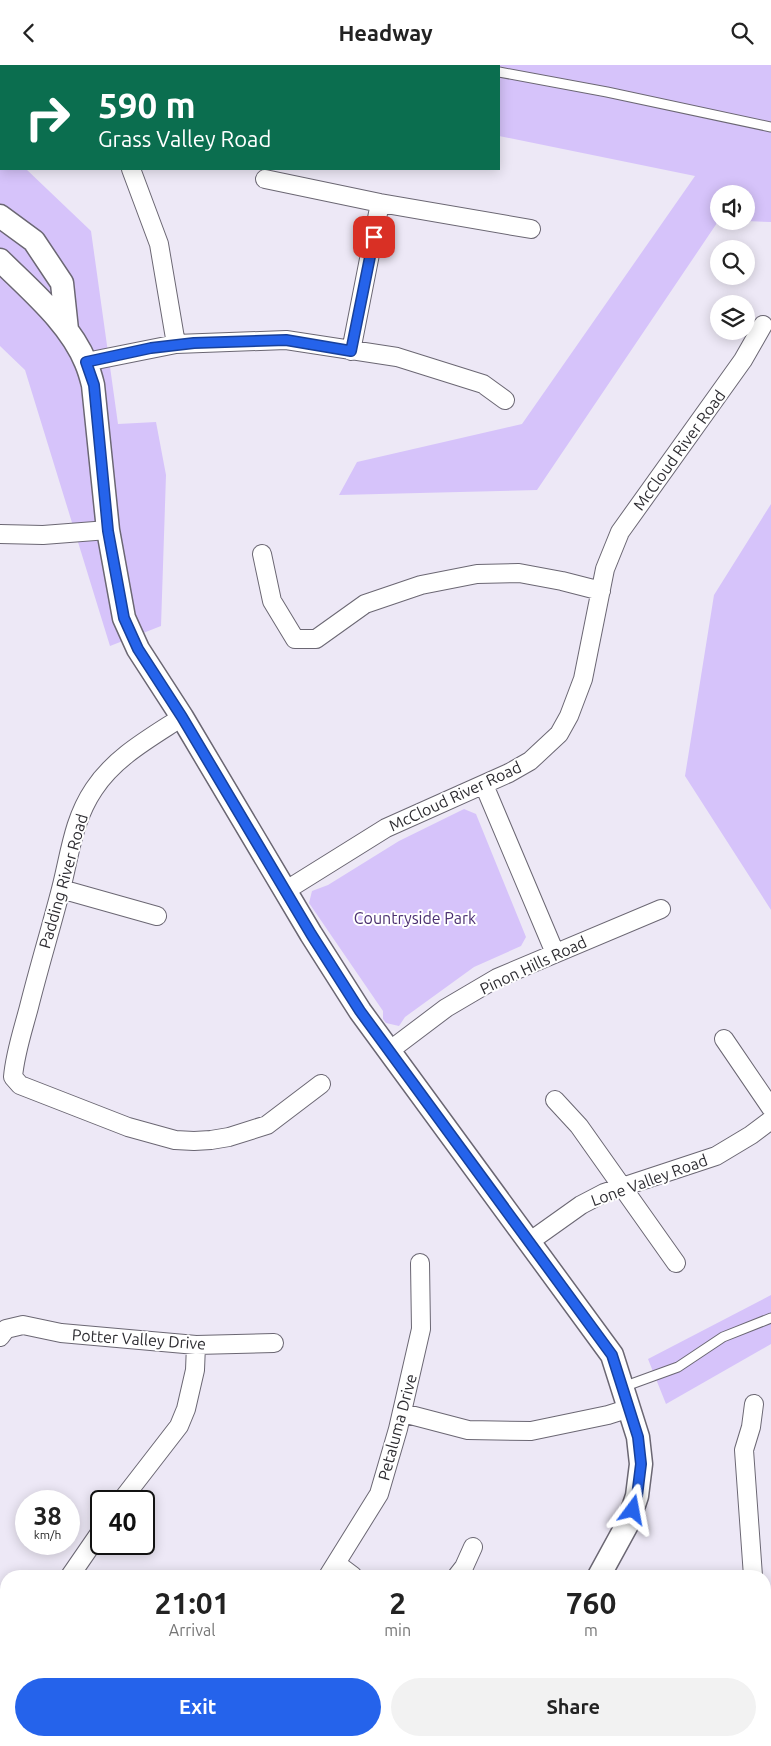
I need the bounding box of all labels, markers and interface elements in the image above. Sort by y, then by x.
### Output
icon: back [15,19,43,47]
icon: search [728,19,756,47]
text: Headway [338,20,433,45]
icon: right [15,85,80,150]
text: 590 m [98,85,196,125]
text: Grass Valley Road [98,126,271,151]
map controls [710,185,755,340]
button: sound [710,185,755,230]
pin [353,216,395,258]
icon: arrive [360,223,388,251]
button: search [710,240,755,285]
button: layers [710,295,755,340]
street label: McCloud River Road [629,386,729,514]
street label: McCloud River Road [386,757,524,835]
street label: Padding River Road [35,812,91,950]
park label: Countryside Park [354,909,476,927]
street label: Pinon Hills Road [477,932,589,998]
street label: Lone Valley Road [588,1151,710,1209]
street label: Potter Valley Drive [71,1325,207,1353]
street label: Petaluma Drive [374,1372,420,1482]
position arrow [606,1483,658,1535]
speed limit sign: 40 [90,1490,155,1555]
text: 38 [33,1502,62,1530]
text: km/h [34,1528,61,1541]
text: 21:01 [155,1586,230,1620]
text: 2 [389,1586,406,1620]
text: 760 [566,1586,616,1620]
text: Arrival [169,1621,215,1639]
text: min [384,1621,411,1639]
text: m [584,1621,598,1639]
button: Exit [15,1678,381,1736]
button: Share [391,1678,756,1736]

